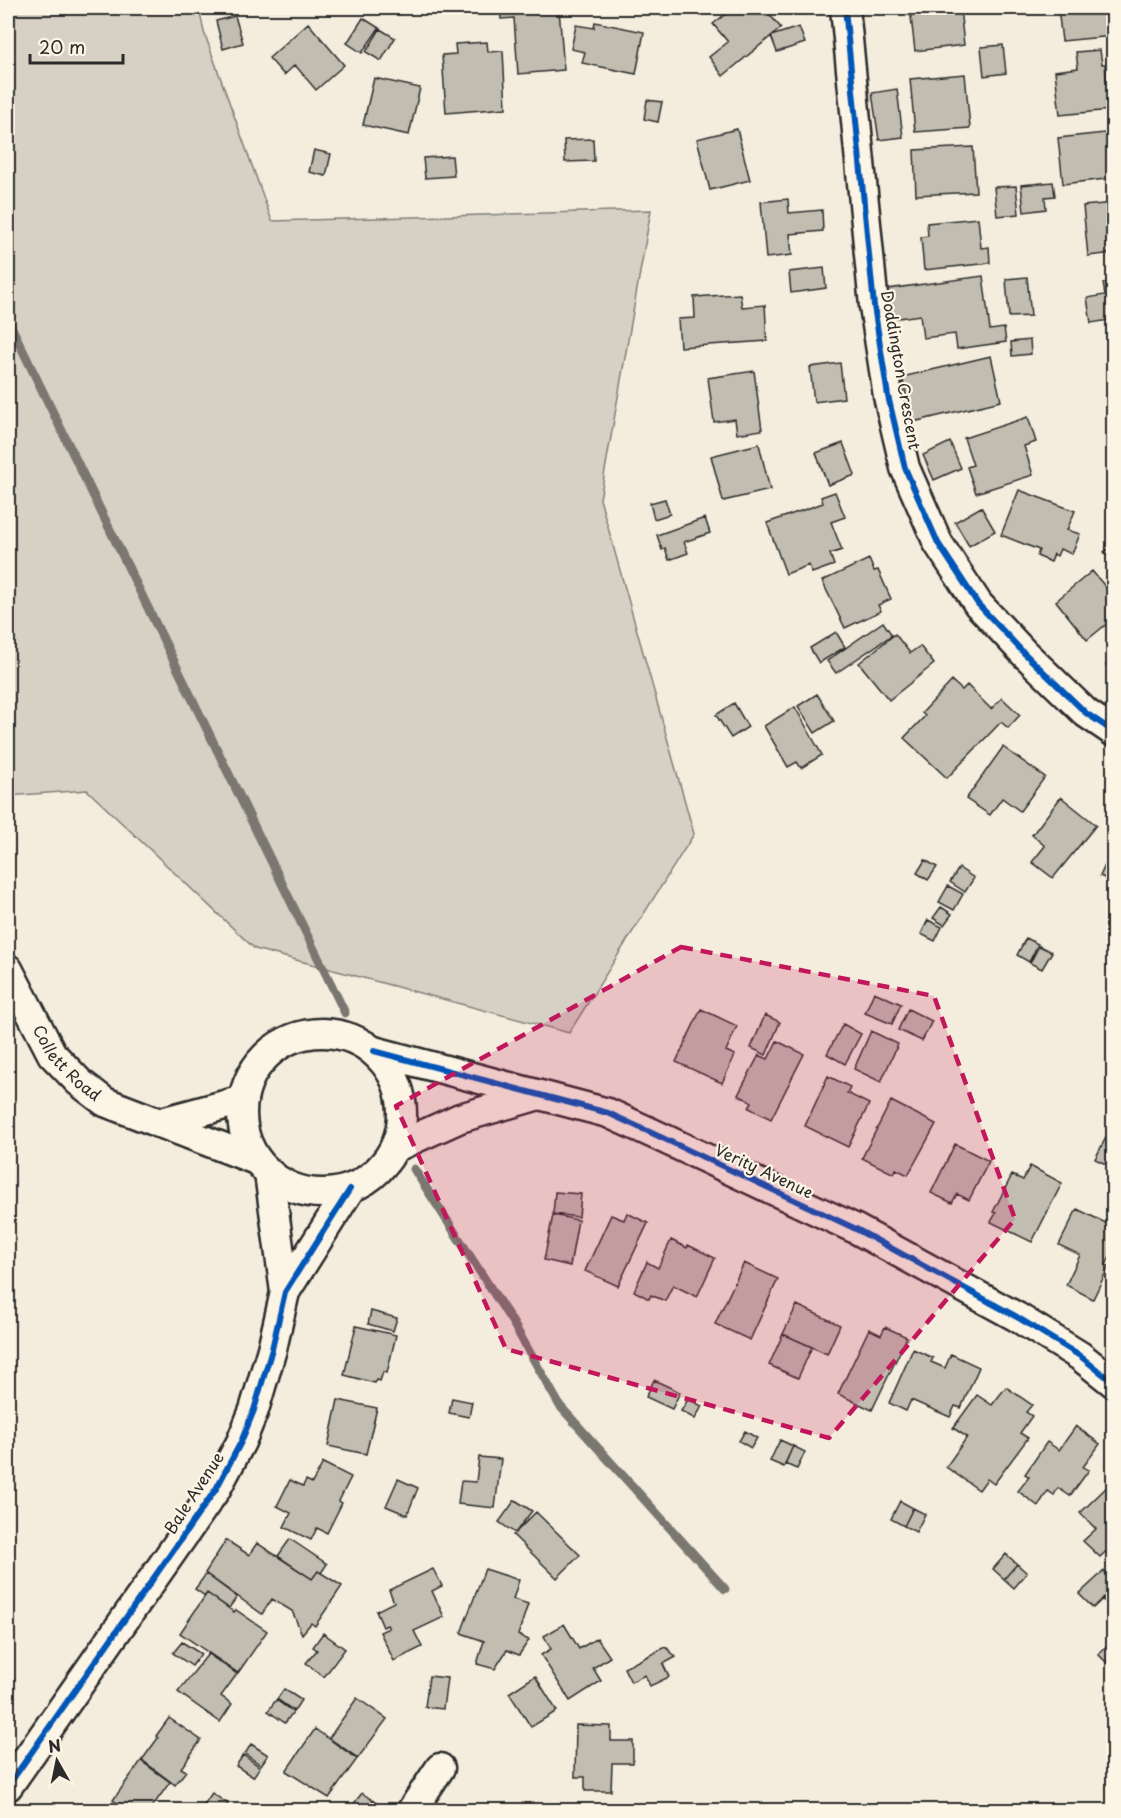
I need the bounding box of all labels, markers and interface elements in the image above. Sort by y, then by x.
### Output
scale bar [30,27,123,65]
text: 20 m [39,33,85,60]
street label: Doddington Crescent [876,288,928,452]
street label: Collett Road [28,1020,107,1106]
street label: Verity Avenue [711,1137,817,1203]
street label: Bale Avenue [158,1446,229,1538]
north arrow [27,1731,87,1791]
text: N [46,1732,63,1758]

